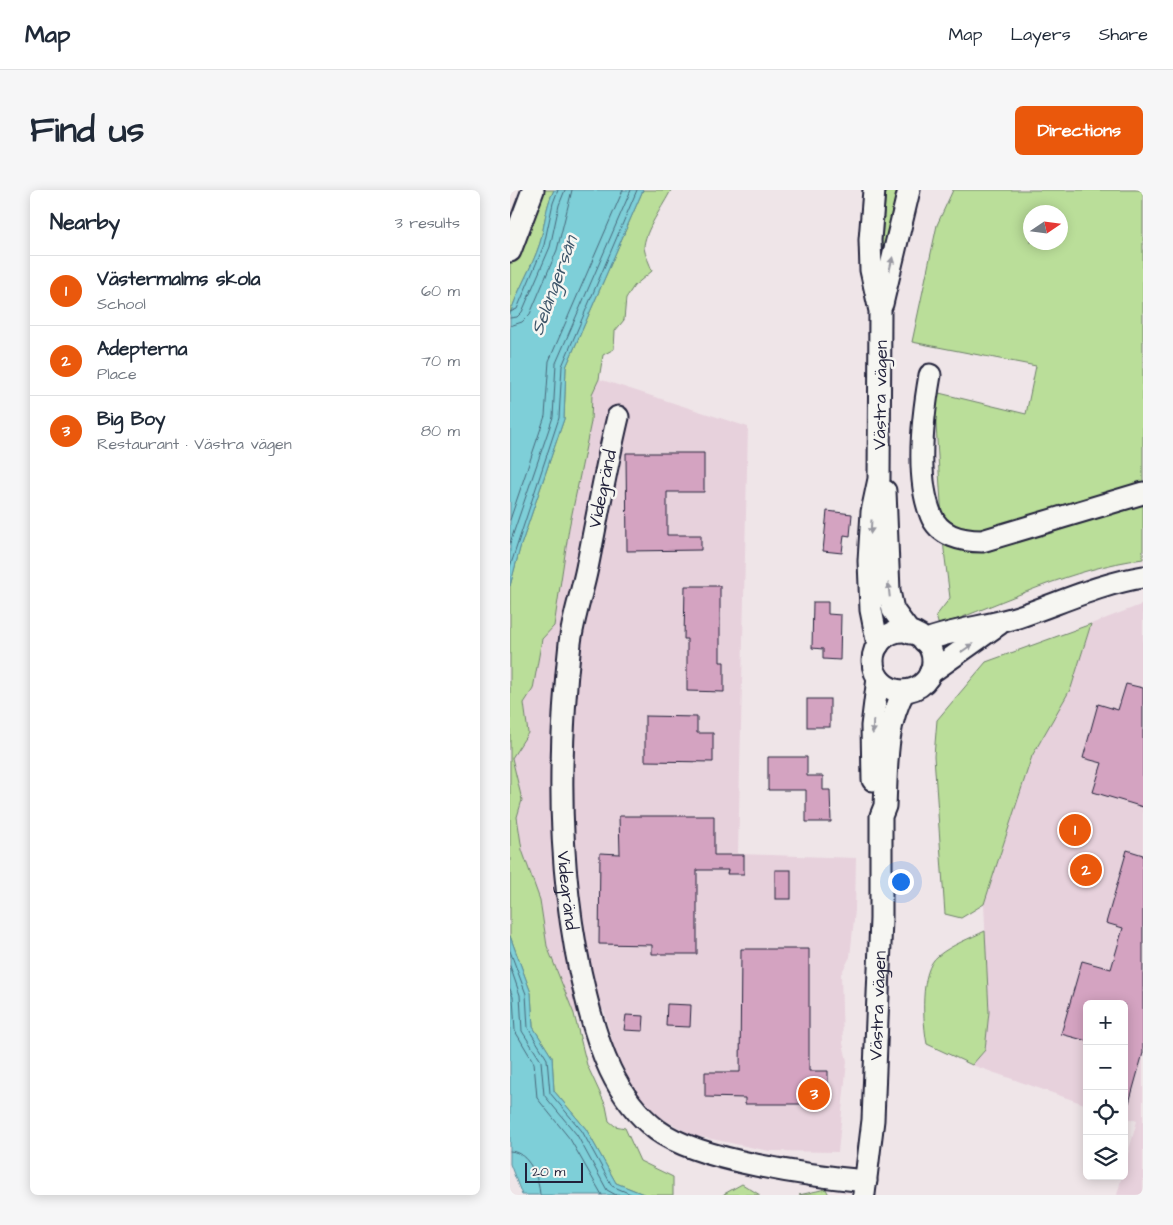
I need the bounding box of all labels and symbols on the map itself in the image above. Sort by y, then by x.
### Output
north arrow [1023,205,1068,250]
water label: Selångersån [524,231,585,339]
one-way arrow [887,256,895,271]
street label: Västra vägen [867,340,895,450]
street label: Videgränd [582,448,624,531]
one-way arrow [867,520,875,536]
one-way arrow [885,581,893,597]
one-way arrow [960,643,974,653]
one-way arrow [869,719,877,735]
pin: 1 [1059,811,1091,849]
street label: Videgränd [551,850,584,932]
pin: 2 [1070,851,1102,889]
your location [888,869,914,895]
street label: Västra vägen [863,950,893,1061]
pin: 3 [798,1075,830,1113]
scale bar [525,1160,582,1183]

